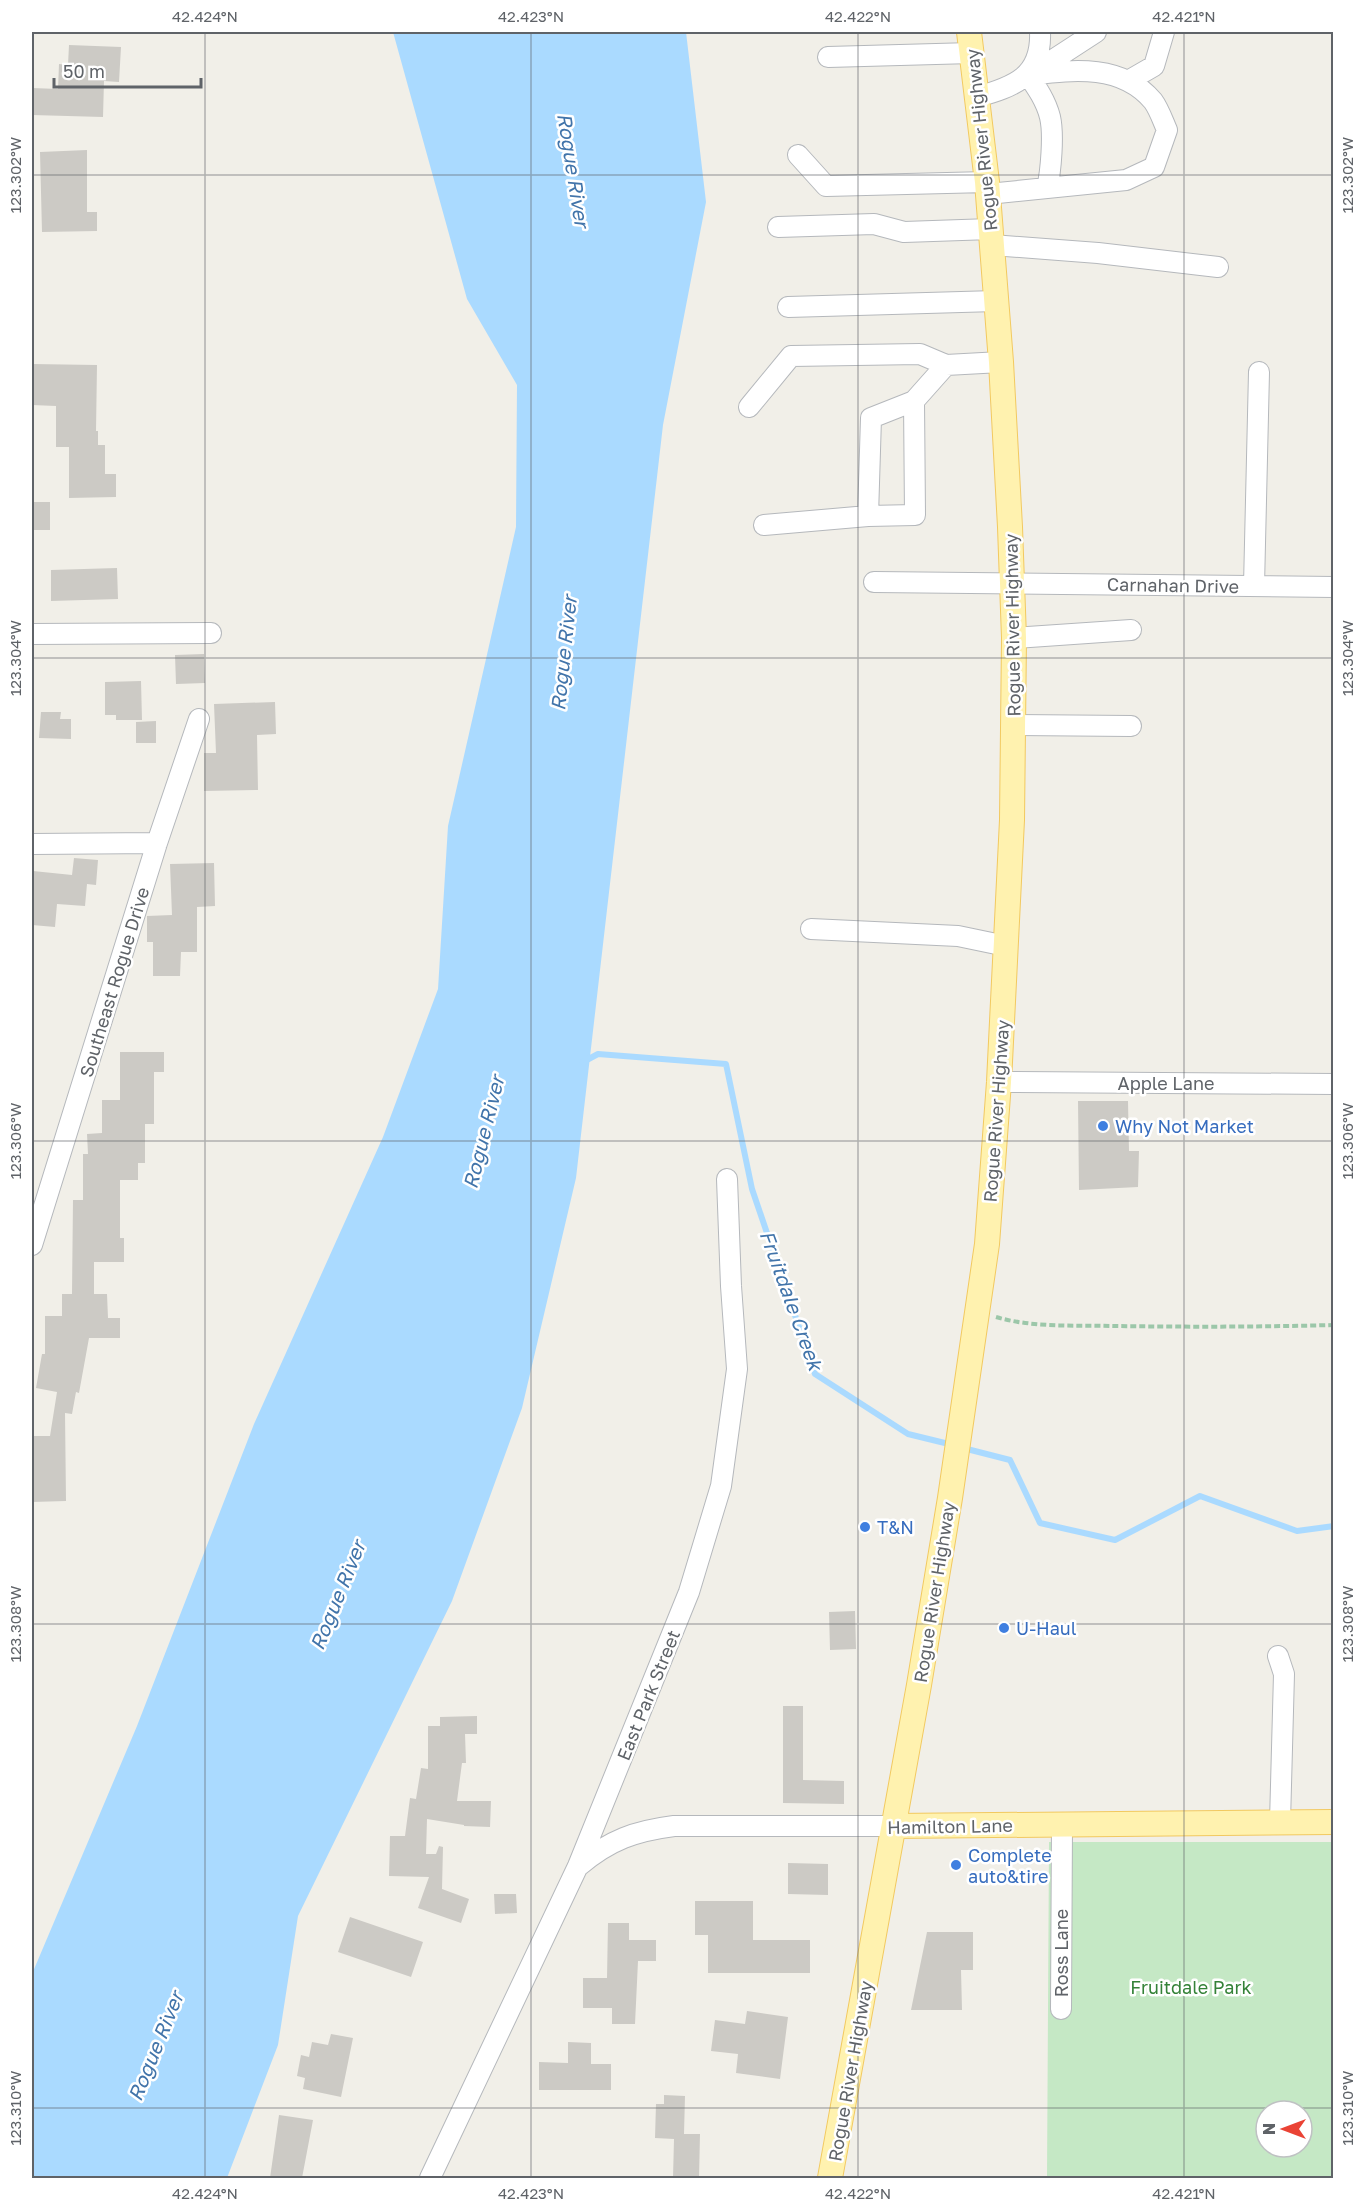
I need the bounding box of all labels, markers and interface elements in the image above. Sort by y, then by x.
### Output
text: 42.424°N [172,7,238,25]
text: 42.423°N [498,7,564,25]
text: 42.422°N [825,7,891,25]
text: 42.421°N [1152,7,1216,25]
street label: Rogue River Highway [960,48,1002,232]
scale bar [54,51,201,89]
text: 50 m [63,60,105,82]
water label: Rogue River [552,111,595,232]
text: 123.302°W [6,137,24,213]
text: 123.302°W [1338,137,1356,213]
street label: Rogue River Highway [999,533,1025,717]
street label: Carnahan Drive [1107,573,1239,597]
water label: Rogue River [545,591,582,712]
text: 123.304°W [6,620,24,696]
text: 123.304°W [1338,620,1356,696]
street label: Southeast Rogue Drive [75,884,153,1080]
street label: Rogue River Highway [979,1019,1013,1203]
water label: Rogue River [457,1070,510,1191]
street label: Apple Lane [1118,1072,1214,1094]
text: 123.306°W [6,1103,24,1179]
text: 123.306°W [1338,1103,1356,1179]
place label: Why Not Market [1115,1115,1254,1137]
marker: Why Not Market [1096,1119,1110,1133]
water label: Fruitdale Creek [756,1227,829,1376]
street label: Rogue River Highway [909,1500,959,1684]
place label: T&N [877,1516,914,1538]
marker: T&N [858,1520,872,1534]
water label: Rogue River [304,1534,372,1653]
text: 123.308°W [6,1586,24,1662]
text: 123.308°W [1338,1586,1356,1662]
place label: U-Haul [1016,1617,1077,1639]
marker: U-Haul [997,1621,1011,1635]
street label: East Park Street [612,1626,684,1764]
street label: Hamilton Lane [887,1814,1013,1838]
place label: Complete auto&tire [968,1844,1052,1887]
marker: Complete auto&tire [949,1858,963,1872]
street label: Ross Lane [1050,1909,1072,1997]
park label: Fruitdale Park [1130,1976,1252,1998]
street label: Rogue River Highway [823,1979,877,2163]
water label: Rogue River [122,1985,190,2104]
text: 123.310°W [6,2071,24,2145]
text: 123.310°W [1338,2071,1356,2145]
north arrow [1254,2099,1314,2159]
text: N [1259,2123,1279,2135]
text: 42.424°N [172,2184,238,2202]
text: 42.423°N [498,2184,564,2202]
text: 42.422°N [825,2184,891,2202]
text: 42.421°N [1152,2184,1216,2202]

